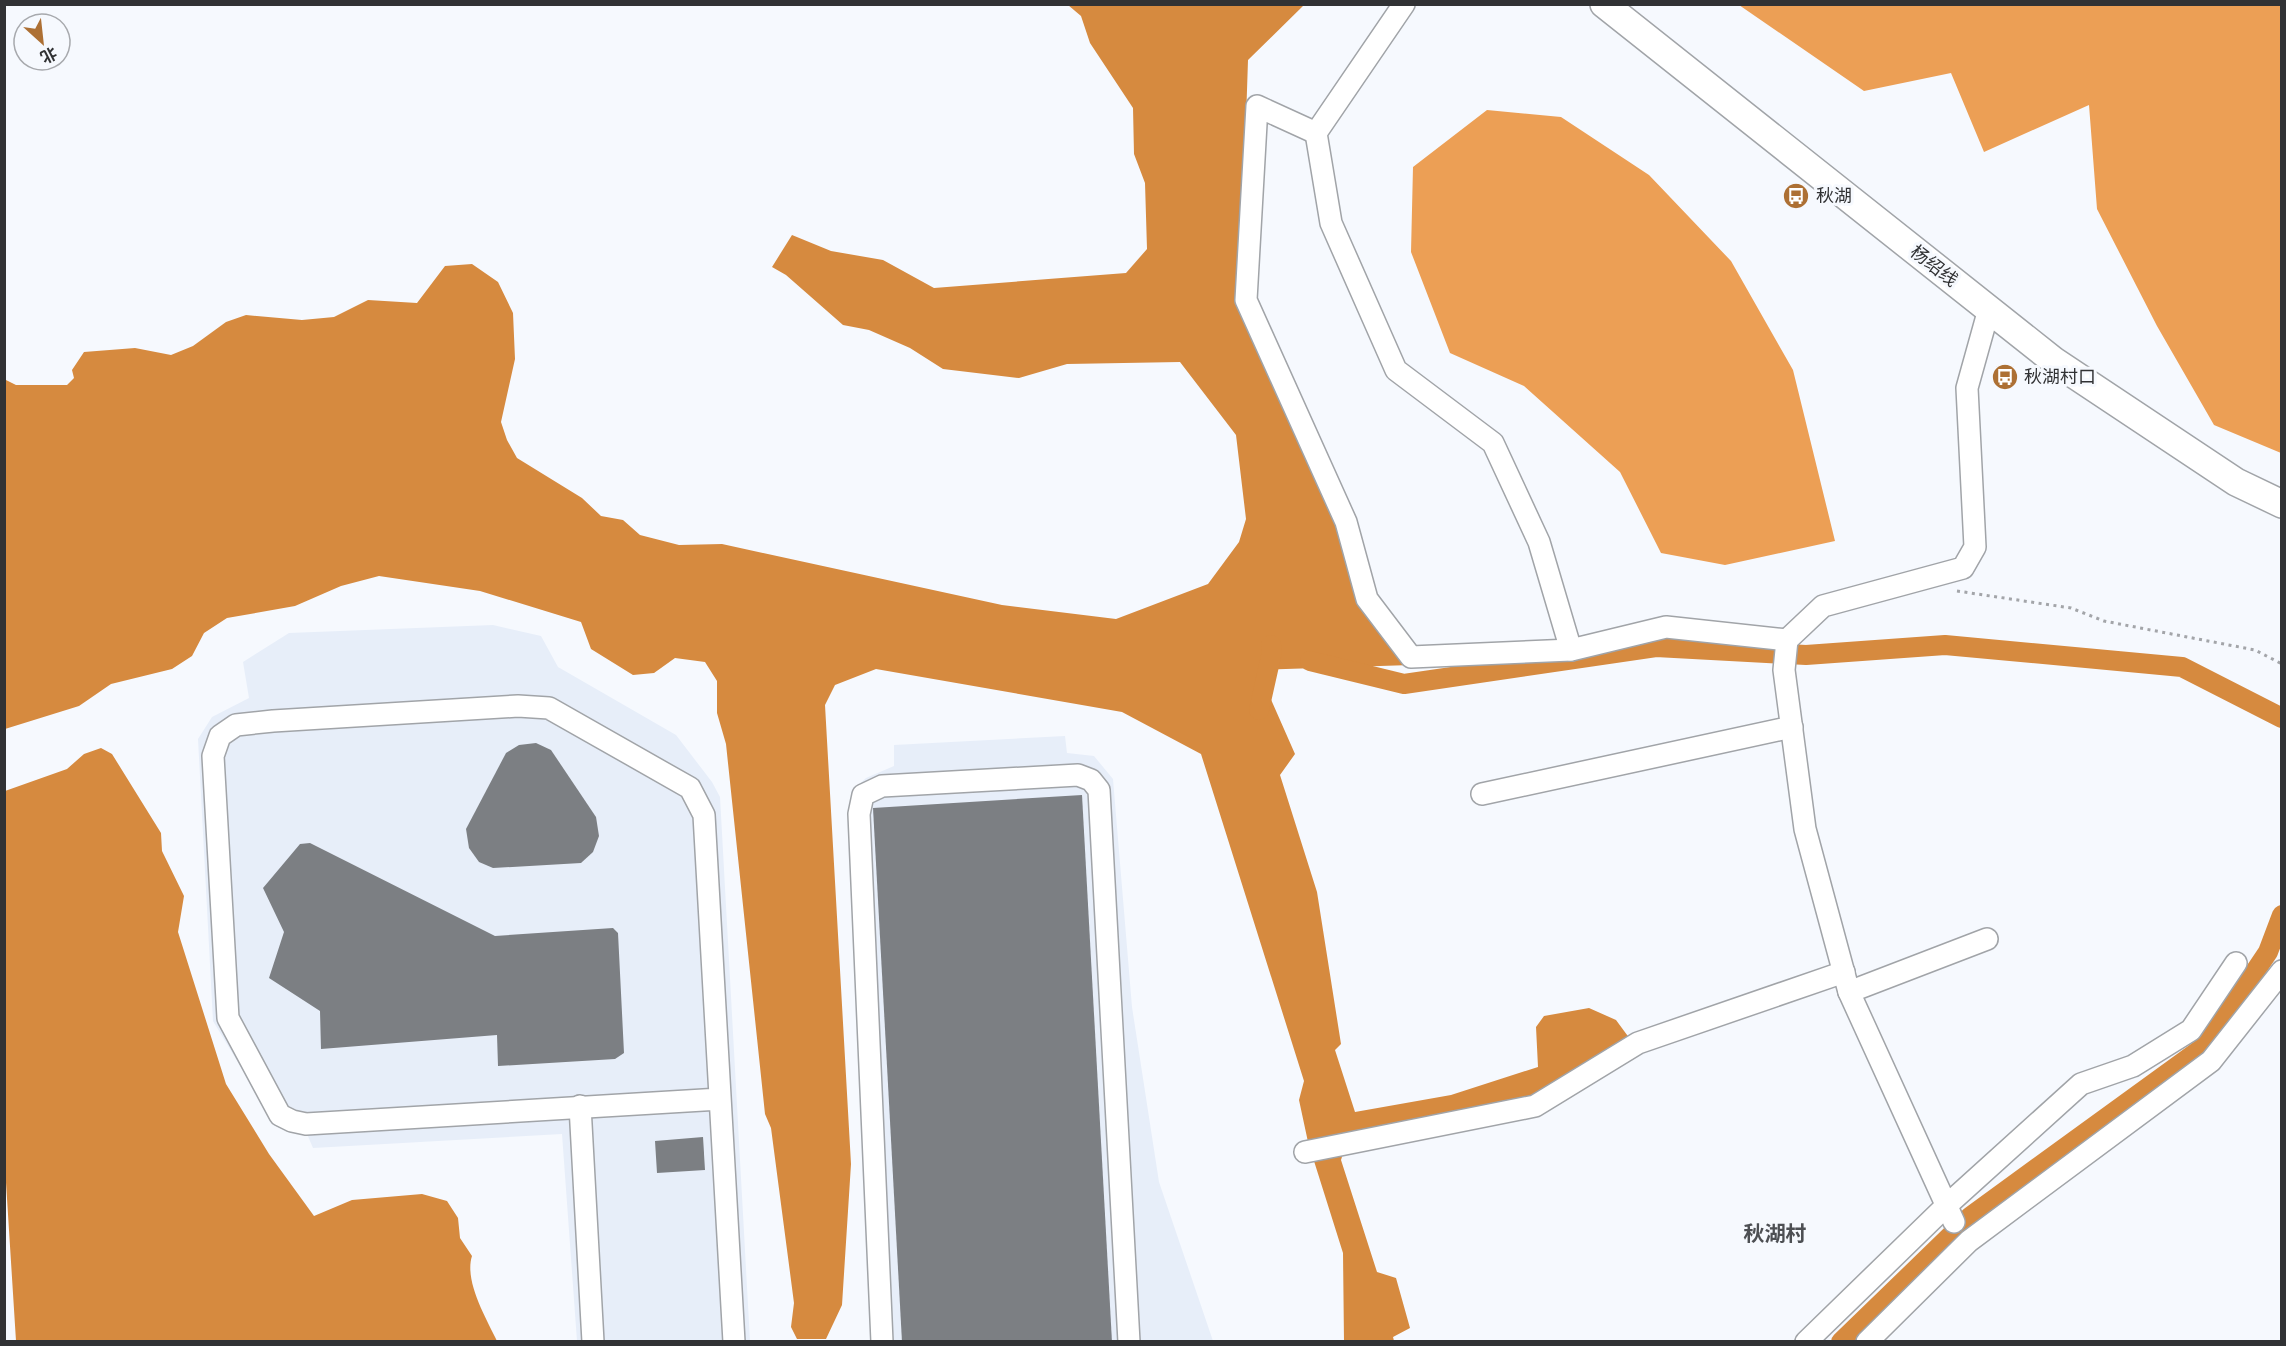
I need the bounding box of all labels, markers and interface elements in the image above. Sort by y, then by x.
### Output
north arrow [12,12,72,72]
text: 北 [37,42,60,67]
bus stop icon: 秋湖 [1781,181,1811,211]
place label: 秋湖 [1816,185,1852,207]
street label: 杨绍线 [1906,241,1962,291]
bus stop icon: 秋湖村口 [1990,362,2020,392]
place label: 秋湖村口 [2024,366,2096,388]
district label: 秋湖村 [1744,1222,1807,1247]

